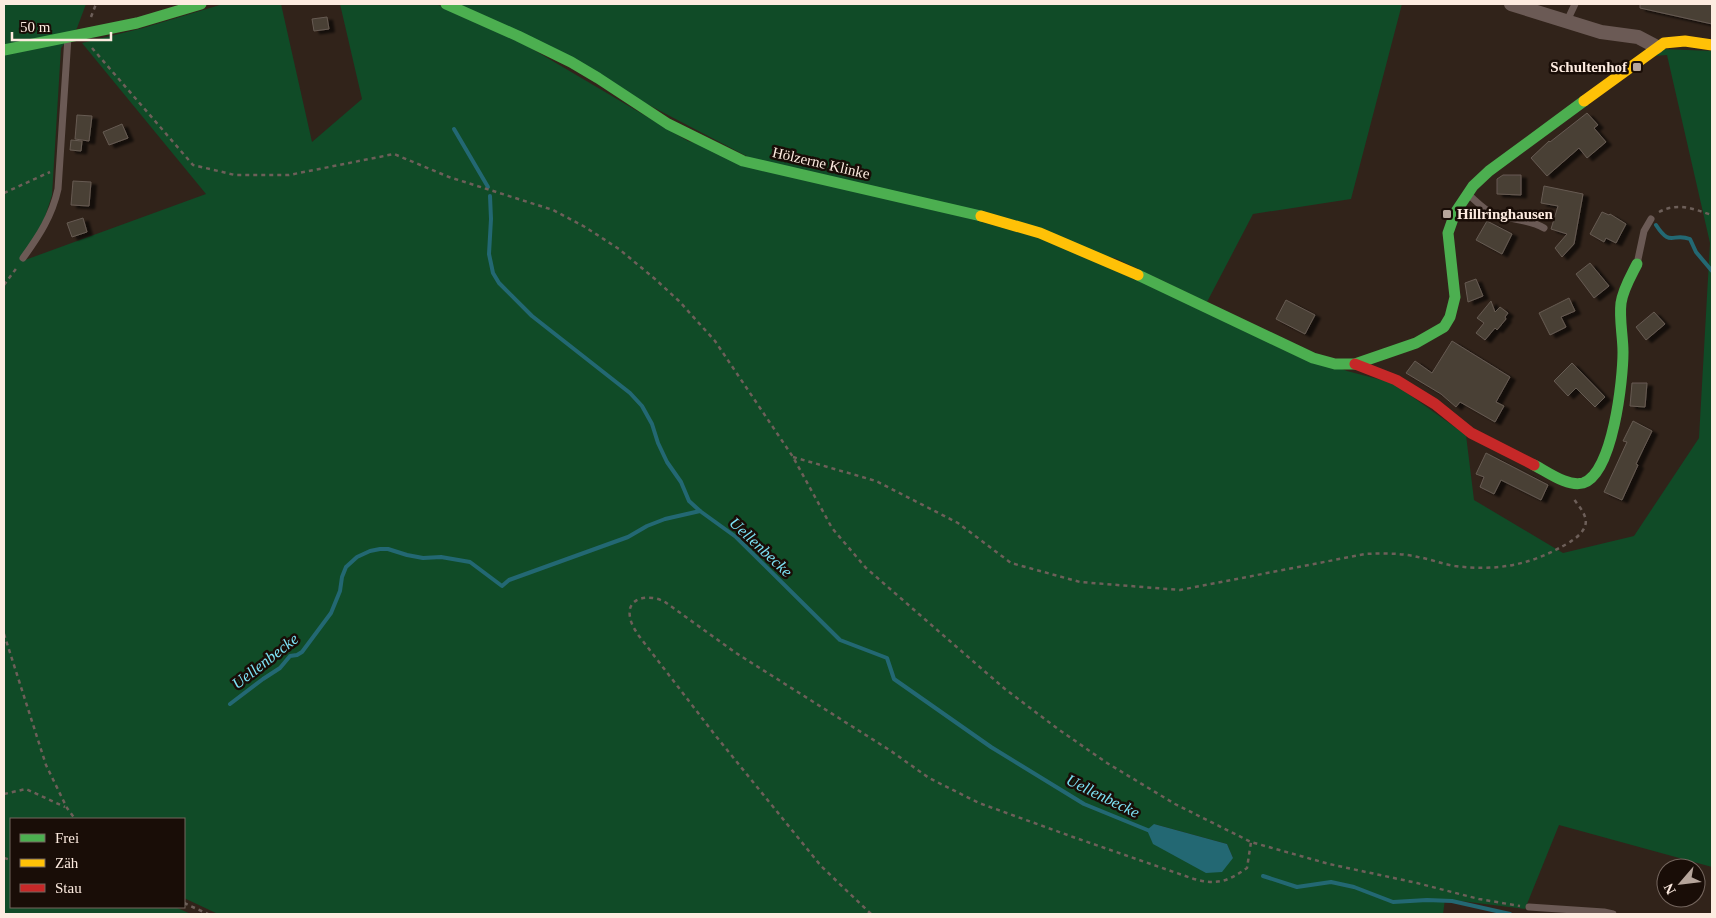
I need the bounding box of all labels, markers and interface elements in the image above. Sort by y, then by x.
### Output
scale bar [12,10,111,42]
text: 50 m [20,19,51,35]
place label: Schultenhof [1550,59,1628,75]
marker: Schultenhof [1631,61,1643,73]
street label: Hölzerne Klinke [771,144,872,182]
place label: Hillringhausen [1457,206,1554,222]
marker: Hillringhausen [1441,208,1453,220]
water label: Uellenbecke [726,514,796,580]
water label: Uellenbecke [229,630,301,692]
water label: Uellenbecke [1064,771,1142,821]
legend [10,818,185,908]
text: Frei [55,830,79,846]
text: Zäh [55,855,79,871]
north arrow [1656,858,1706,908]
text: Stau [55,880,82,896]
text: N [1661,881,1679,897]

